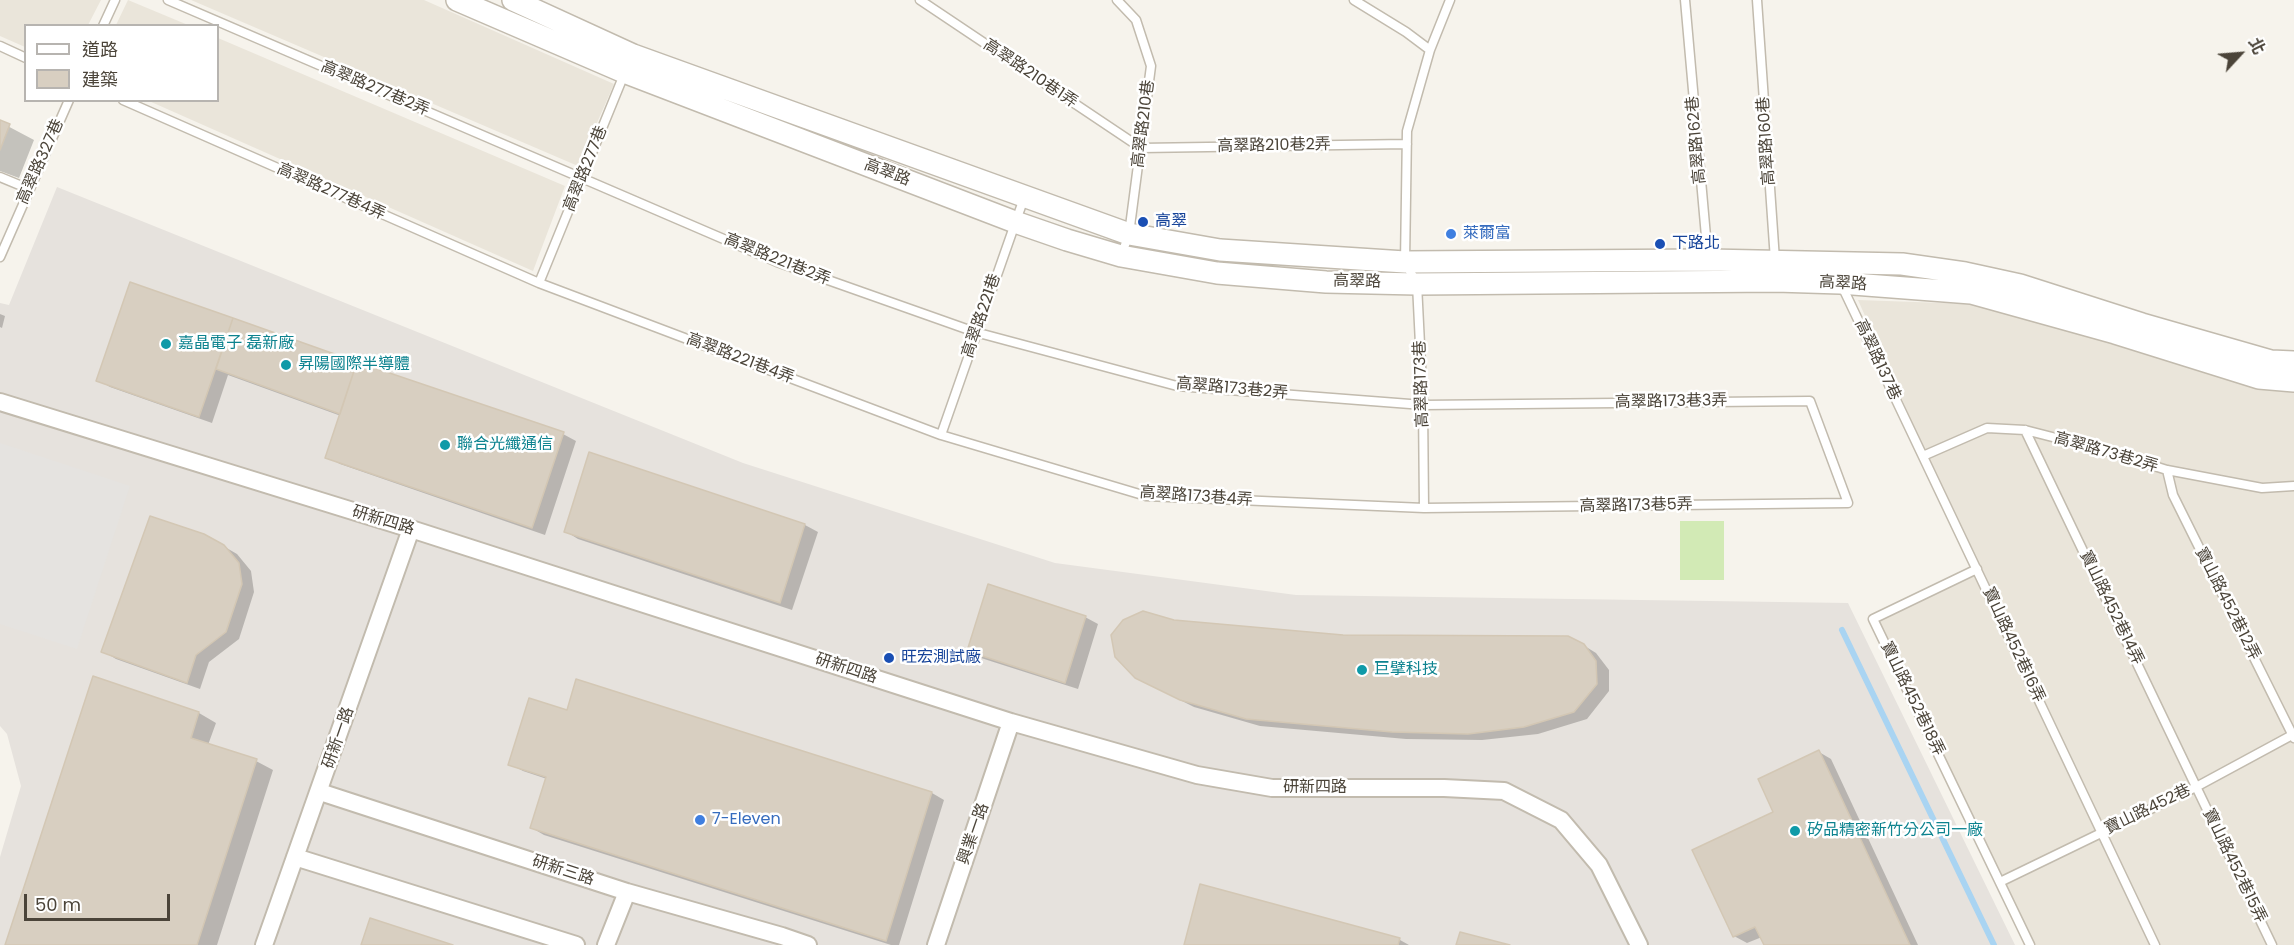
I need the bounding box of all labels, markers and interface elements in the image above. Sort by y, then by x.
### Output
legend [24,24,219,102]
north arrow [2210,24,2270,84]
text: 北 [2243,34,2270,58]
street label: 高翠路210巷1弄 [979,35,1081,113]
text: 道路 [82,37,118,62]
street label: 高翠路277巷2弄 [318,58,432,120]
text: 建築 [82,67,118,92]
street label: 高翠路210巷 [1129,79,1159,169]
street label: 高翠路162巷 [1684,95,1710,185]
street label: 高翠路160巷 [1754,96,1780,186]
street label: 高翠路327巷 [14,116,68,208]
street label: 高翠路277巷 [560,123,612,215]
street label: 高翠路210巷2弄 [1217,135,1331,157]
street label: 高翠路 [861,155,913,191]
street label: 高翠路277巷4弄 [274,159,388,225]
place label: 高翠 [1155,212,1187,232]
marker: 高翠 [1136,215,1150,229]
place label: 萊爾富 [1463,224,1511,244]
marker: 萊爾富 [1444,227,1458,241]
street label: 高翠路221巷2弄 [721,230,833,290]
place label: 下路北 [1672,234,1720,254]
marker: 下路北 [1653,237,1667,251]
street label: 高翠路221巷 [959,271,1005,361]
street label: 高翠路 [1333,272,1381,292]
street label: 高翠路 [1819,273,1867,295]
street label: 高翠路137巷 [1850,316,1904,404]
street label: 高翠路221巷4弄 [684,330,796,388]
place label: 嘉晶電子 磊新廠 [178,334,294,354]
marker: 嘉晶電子 磊新廠 [159,337,173,351]
street label: 高翠路173巷 [1411,340,1433,428]
place label: 昇陽國際半導體 [298,355,410,375]
marker: 昇陽國際半導體 [279,358,293,372]
street label: 高翠路173巷2弄 [1175,375,1289,403]
street label: 高翠路173巷3弄 [1614,391,1728,413]
street label: 高翠路73巷2弄 [2052,429,2160,477]
place label: 聯合光纖通信 [457,435,553,455]
marker: 聯合光纖通信 [438,438,452,452]
street label: 高翠路173巷4弄 [1139,483,1253,511]
street label: 高翠路173巷5弄 [1579,495,1693,517]
street label: 研新四路 [350,502,416,540]
street label: 寶山路452巷12弄 [2190,545,2264,663]
street label: 寶山路452巷14弄 [2075,548,2147,668]
street label: 寶山路452巷16弄 [1978,584,2048,706]
street label: 寶山路452巷18弄 [1876,639,1948,759]
place label: 旺宏測試廠 [901,648,981,668]
street label: 研新四路 [813,650,879,688]
marker: 旺宏測試廠 [882,651,896,665]
place label: 巨擘科技 [1374,660,1438,680]
marker: 巨擘科技 [1355,663,1369,677]
street label: 研新一路 [320,705,358,771]
street label: 研新四路 [1283,778,1347,798]
street label: 寶山路452巷 [2102,781,2194,839]
street label: 興業一路 [955,801,993,867]
street label: 寶山路452巷15弄 [2198,806,2270,926]
place label: 7-Eleven [712,810,781,830]
marker: 7-Eleven [693,813,707,827]
place label: 矽品精密新竹分公司一廠 [1807,821,1983,841]
marker: 矽品精密新竹分公司一廠 [1788,824,1802,838]
street label: 研新三路 [530,852,596,890]
scale bar [27,882,172,920]
text: 50 m [35,892,81,917]

